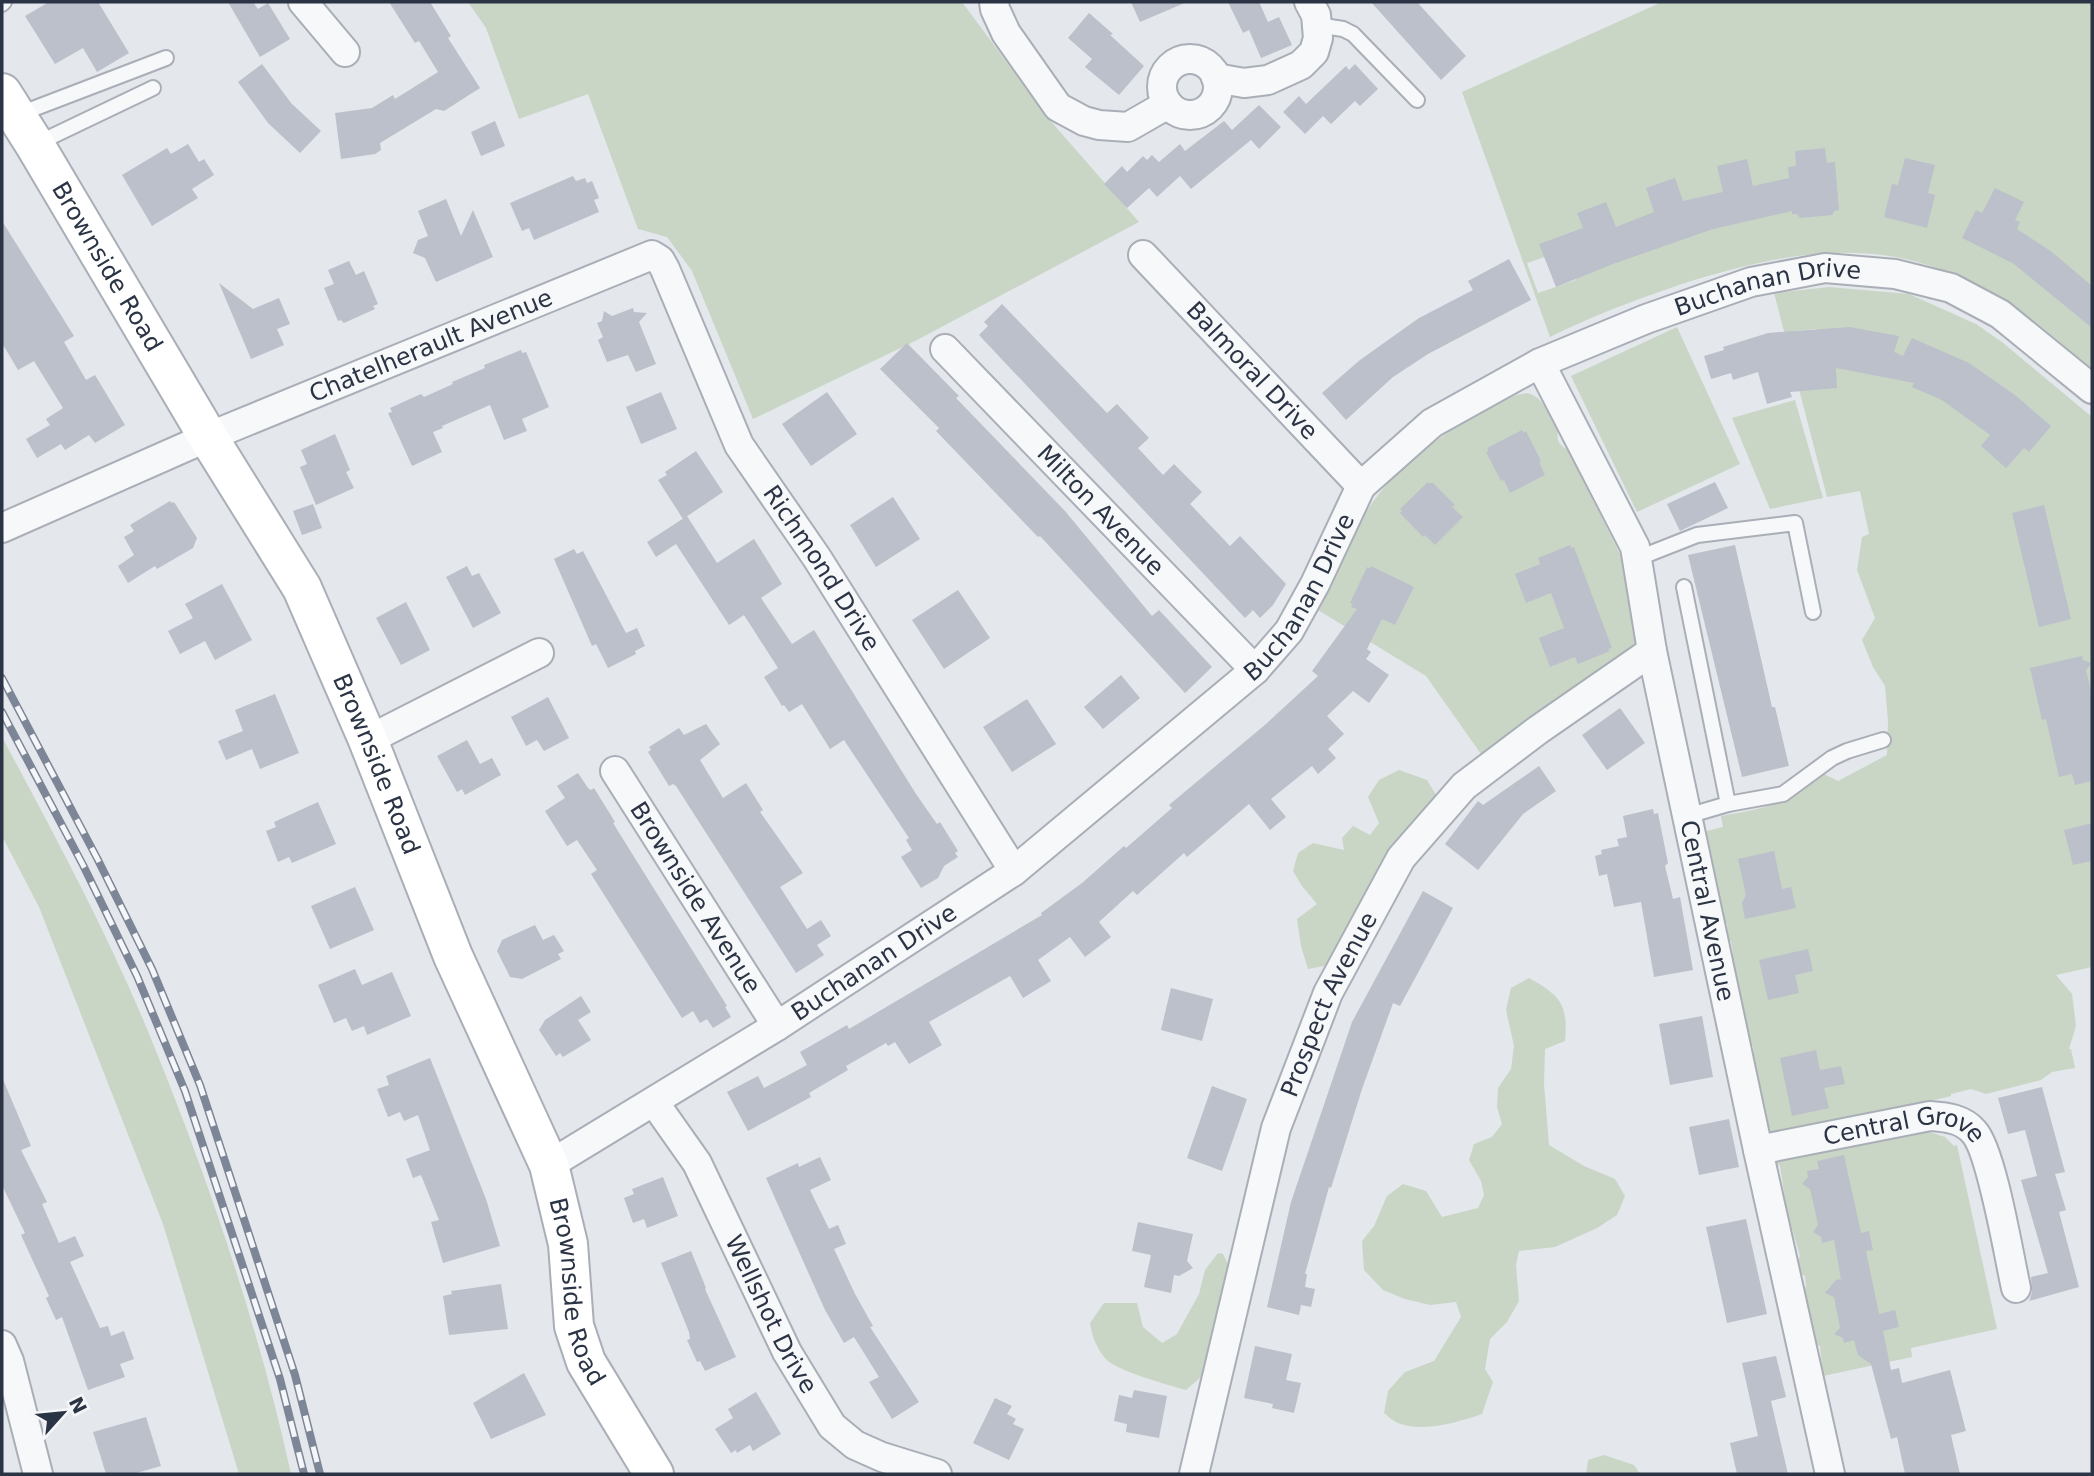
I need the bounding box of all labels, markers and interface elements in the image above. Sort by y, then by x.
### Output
street label: Brownside Road [46,177,168,357]
street label: Buchanan Drive [1671,254,1862,322]
street label: Chatelherault Avenue [305,283,557,408]
street label: Balmoral Drive [1181,296,1324,445]
street label: Milton Avenue [1031,439,1170,581]
street label: Richmond Drive [757,480,886,656]
street label: Buchanan Drive [1238,509,1360,687]
street label: Brownside Road [327,669,426,858]
street label: Brownside Avenue [624,797,767,999]
street label: Central Avenue [1674,818,1740,1004]
street label: Buchanan Drive [786,898,962,1027]
street label: Prospect Avenue [1275,907,1383,1101]
street label: Central Grove [1821,1101,1991,1151]
street label: Brownside Road [543,1195,611,1391]
street label: Wellshot Drive [719,1230,823,1399]
north arrow [28,1378,98,1448]
text: N [65,1393,92,1417]

